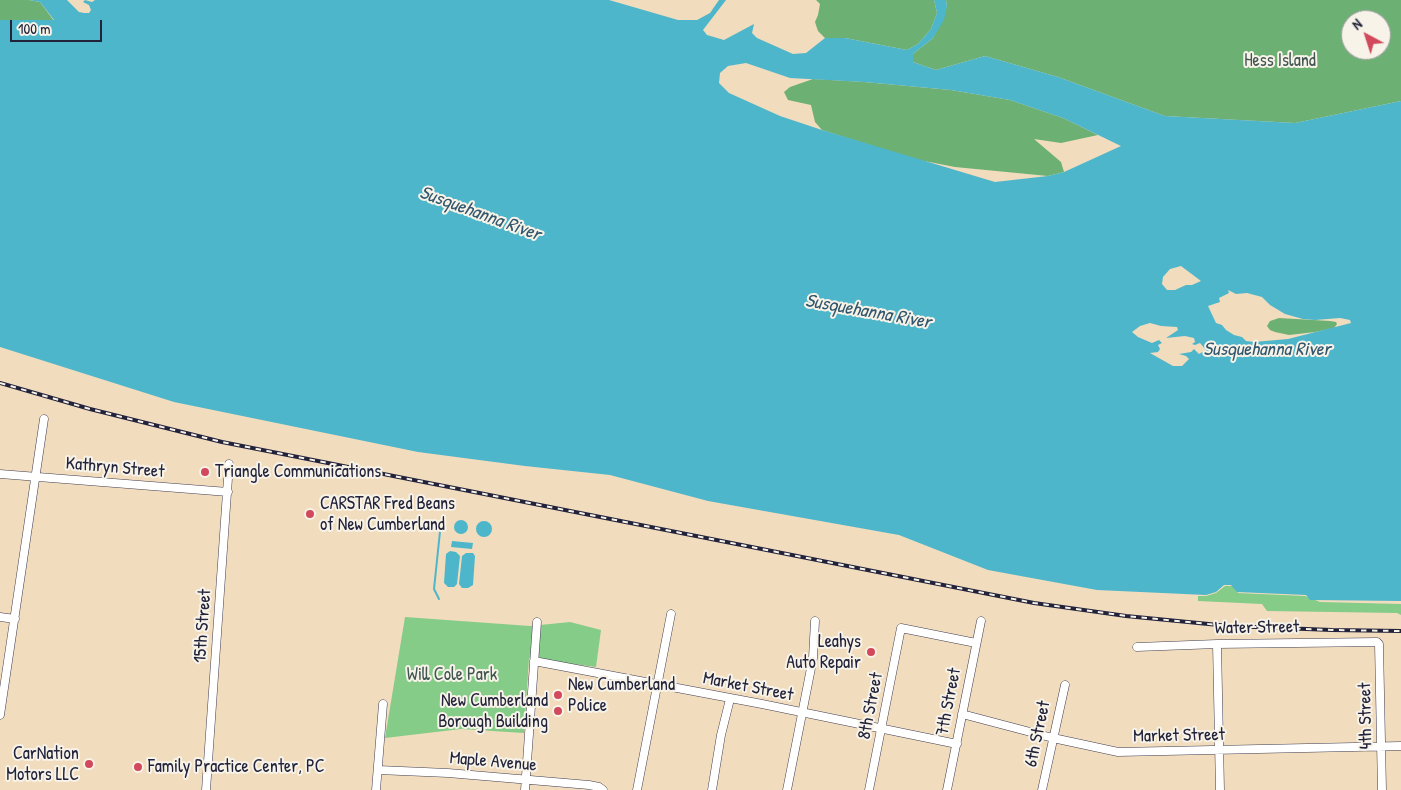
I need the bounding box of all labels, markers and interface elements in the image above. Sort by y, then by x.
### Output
scale bar [12,10,105,42]
north arrow [1341,10,1391,60]
text: N [1348,14,1366,34]
text: 100 m [18,18,51,39]
park label: Hess Island [1244,50,1316,72]
water label: Susquehanna River [416,182,544,246]
water label: Susquehanna River [803,290,933,334]
water label: Susquehanna River [1203,339,1331,361]
street label: Kathryn Street [65,453,165,483]
place label: Triangle Communications [215,461,381,483]
marker: Triangle Communications [199,466,211,478]
place label: CARSTAR Fred Beans of New Cumberland [320,493,455,536]
marker: CARSTAR Fred Beans of New Cumberland [304,508,316,520]
street label: 15th Street [190,588,216,664]
street label: Water Street [1215,616,1299,640]
place label: Leahys Auto Repair [786,631,861,674]
marker: Leahys Auto Repair [865,646,877,658]
park label: Will Cole Park [407,664,497,686]
street label: 7th Street [932,666,966,738]
street label: Market Street [701,668,795,706]
street label: 8th Street [854,671,888,741]
place label: New Cumberland Police [568,674,675,716]
street label: 4th Street [1355,683,1377,749]
marker: New Cumberland Police [552,689,564,701]
place label: New Cumberland Borough Building [438,690,548,732]
street label: 6th Street [1020,699,1056,769]
marker: New Cumberland Borough Building [552,705,564,717]
street label: Market Street [1133,724,1225,748]
place label: CarNation Motors LLC [6,743,79,786]
street label: Maple Avenue [449,747,537,777]
place label: Family Practice Center, PC [148,756,325,778]
marker: CarNation Motors LLC [83,758,95,770]
marker: Family Practice Center, PC [132,761,144,773]

